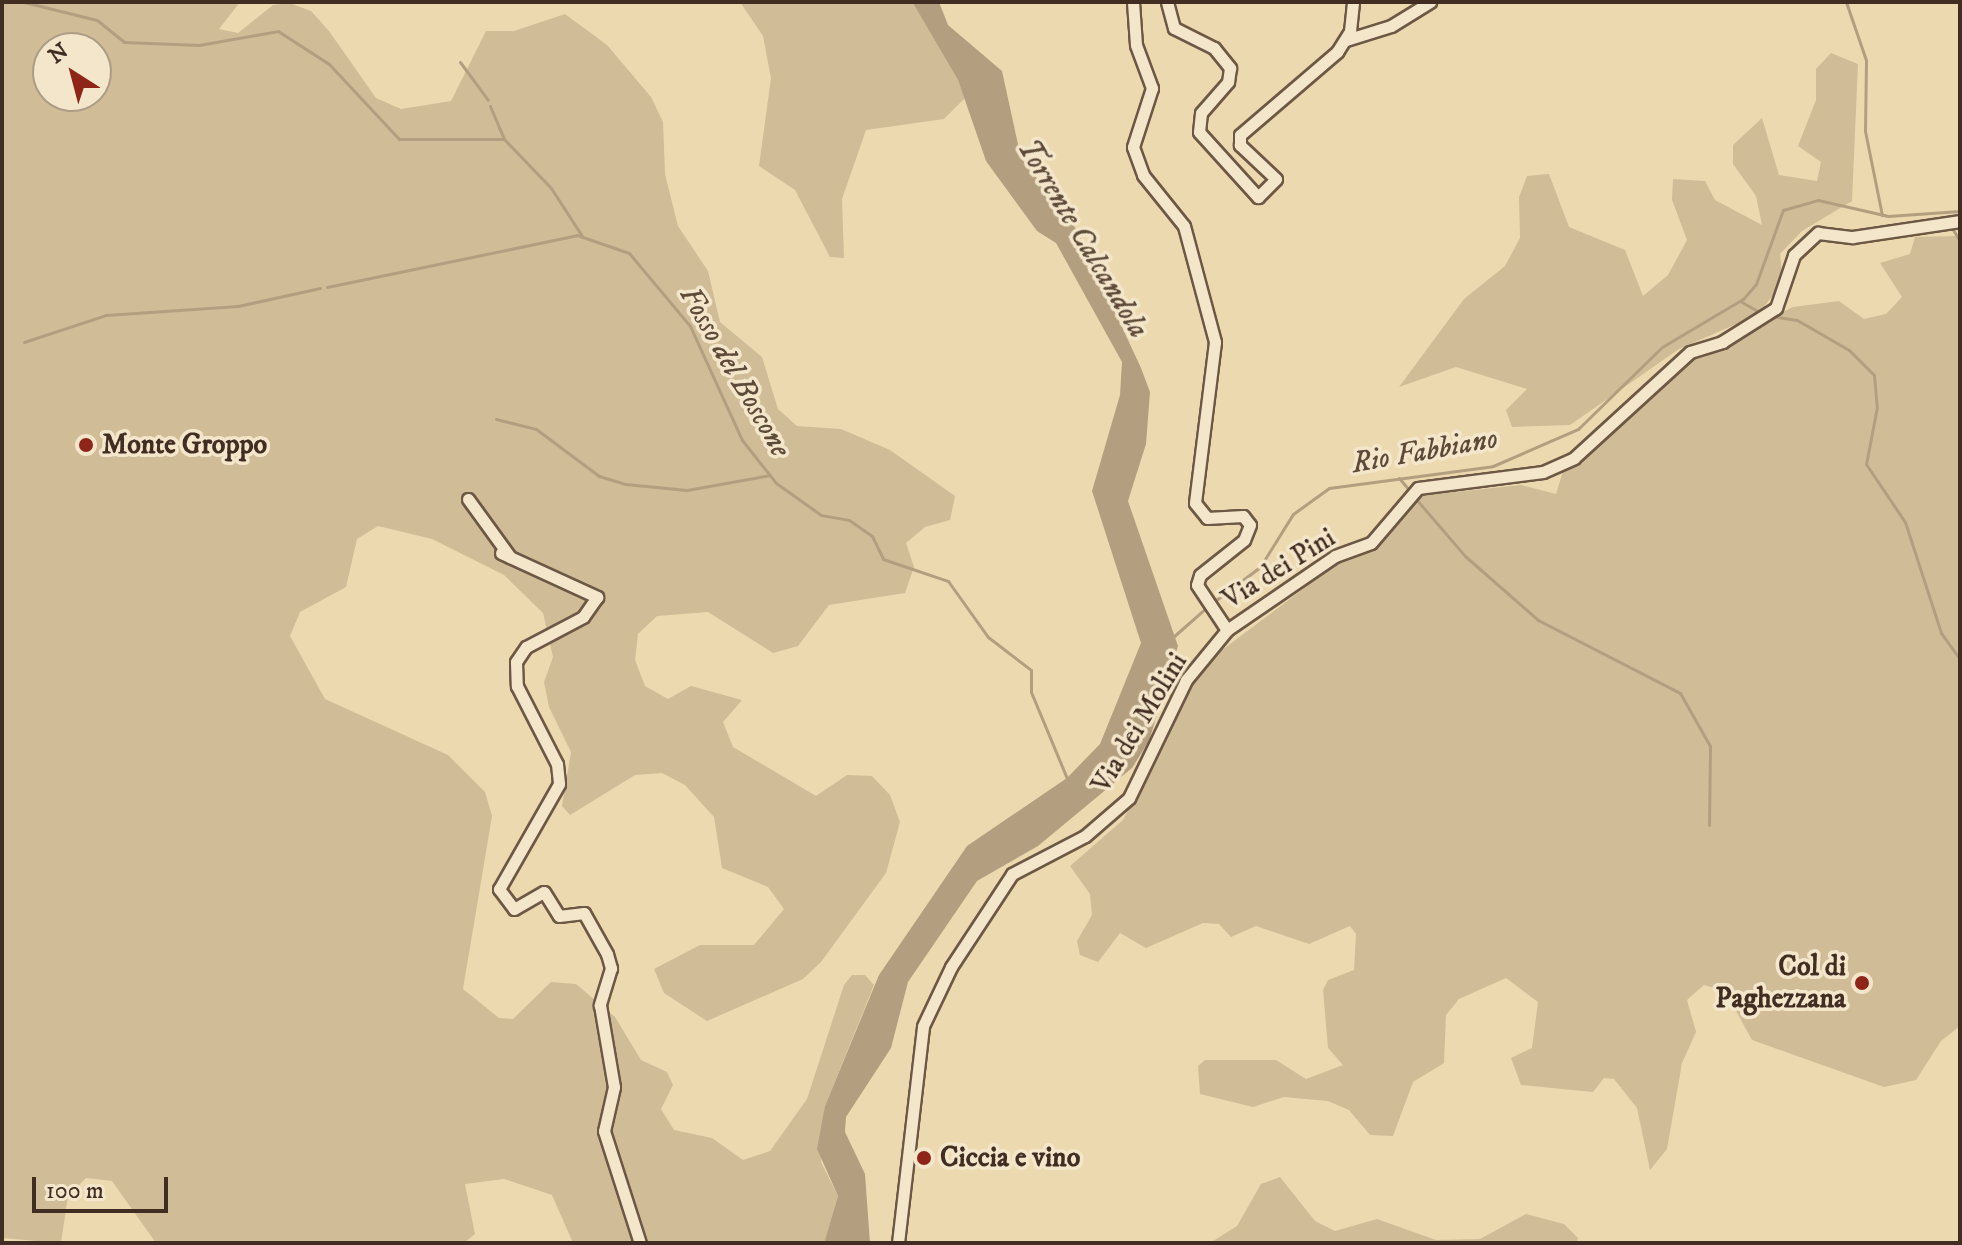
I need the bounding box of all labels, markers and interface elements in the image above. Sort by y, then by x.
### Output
north arrow [32,32,112,112]
text: N [44,38,74,70]
water label: Torrente Calcandola [1008,133,1156,345]
water label: Fosso del Boscone [671,280,797,464]
water label: Rio Fabbiano [1349,421,1501,483]
place label: Monte Groppo [102,428,267,462]
marker: Monte Groppo [77,436,95,454]
street label: Via dei Pini [1216,521,1342,617]
street label: Via dei Molini [1085,647,1195,799]
place label: Col di Paghezzana [1715,950,1846,1016]
marker: Col di Paghezzana [1853,974,1871,992]
place label: Ciccia e vino [940,1141,1080,1175]
marker: Ciccia e vino [915,1149,933,1167]
scale bar [36,1161,172,1211]
text: 100 m [46,1176,104,1206]

